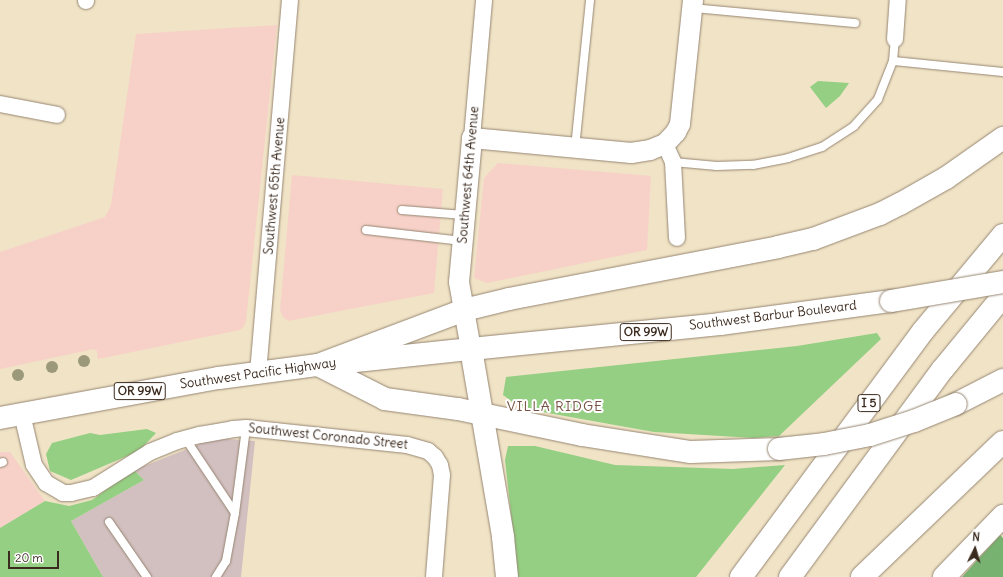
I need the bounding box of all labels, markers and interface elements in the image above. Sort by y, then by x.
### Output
street label: Southwest 64th Avenue [455,106,483,244]
street label: Southwest 65th Avenue [261,117,289,255]
street label: Southwest Barbur Boulevard [688,298,858,334]
road number: OR 99W [619,322,673,342]
street label: Southwest Pacific Highway [179,355,337,393]
road number: OR 99W [113,381,167,401]
road number: I 5 [857,393,881,413]
district label: VILLA RIDGE [507,398,603,414]
street label: Southwest Coronado Street [247,421,409,453]
north arrow [955,529,995,569]
text: N [972,530,980,544]
scale bar [10,543,61,569]
text: 20 m [15,550,43,565]

